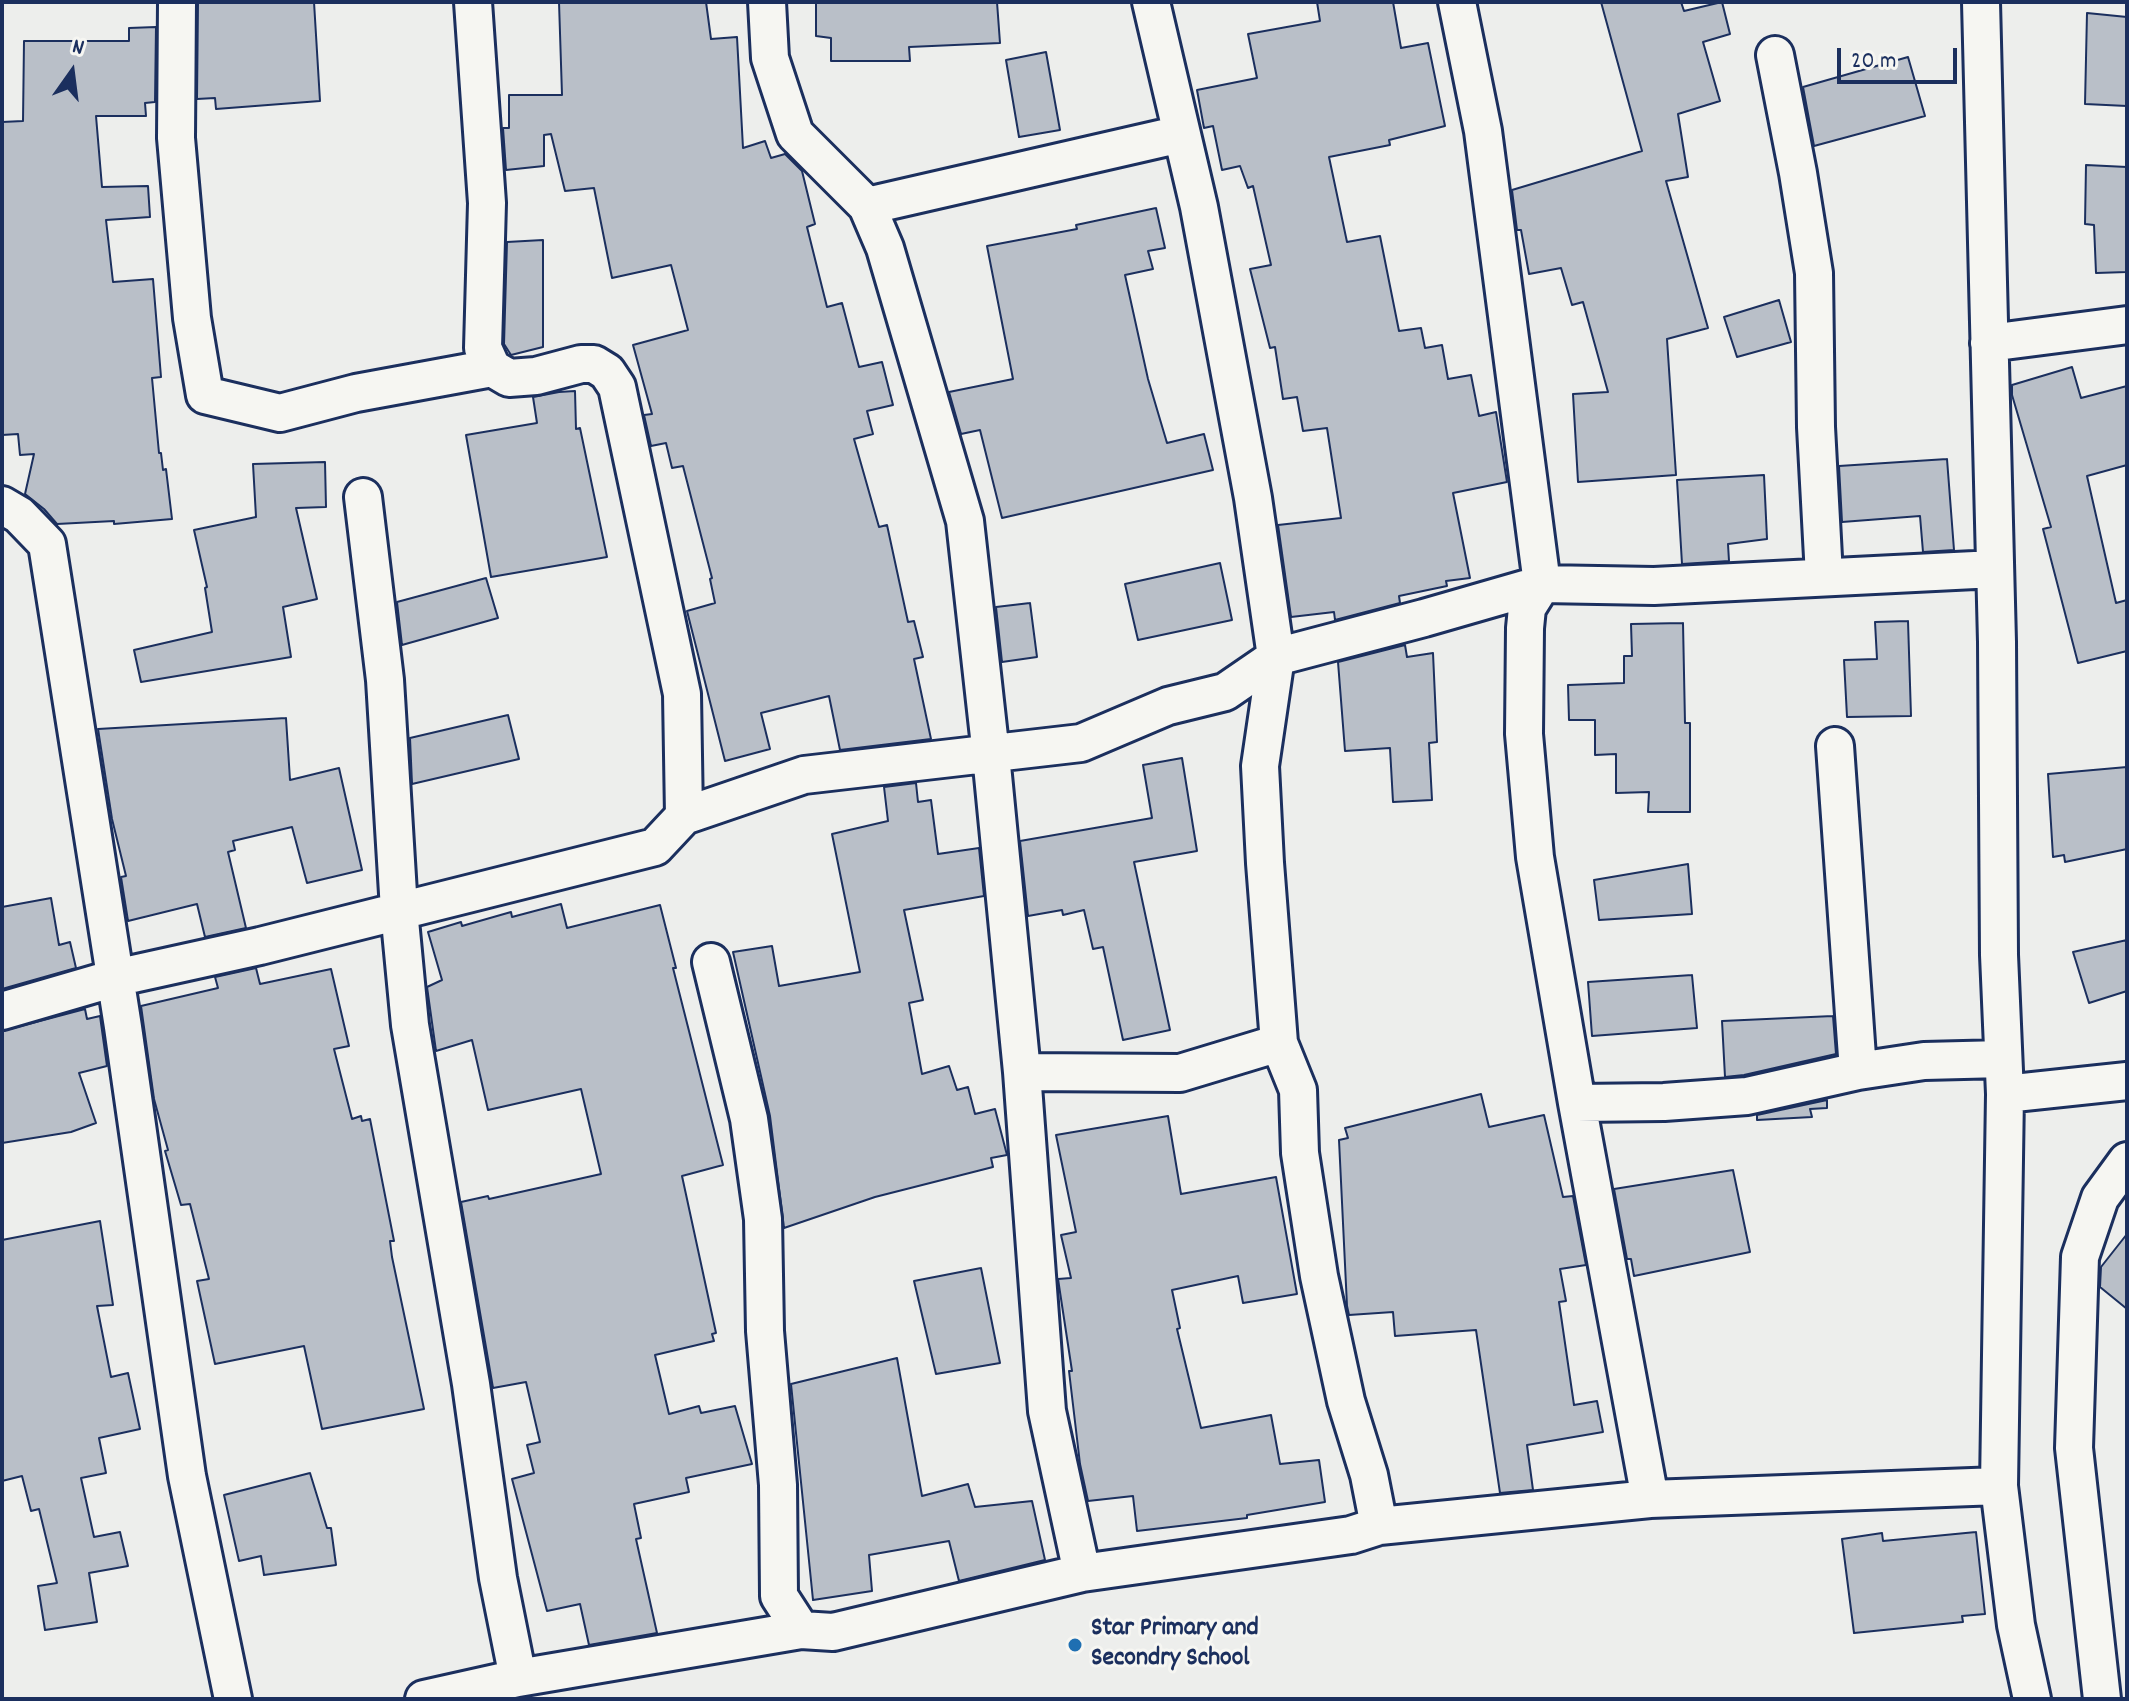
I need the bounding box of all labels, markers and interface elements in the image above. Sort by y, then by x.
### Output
north arrow [32,32,112,112]
text: N [69,32,87,65]
scale bar [1841,32,1961,82]
text: 20 m [1851,45,1897,79]
place label: Star Primary and Secondry School [1091,1614,1259,1676]
marker: Star Primary and Secondry School [1066,1636,1084,1654]

